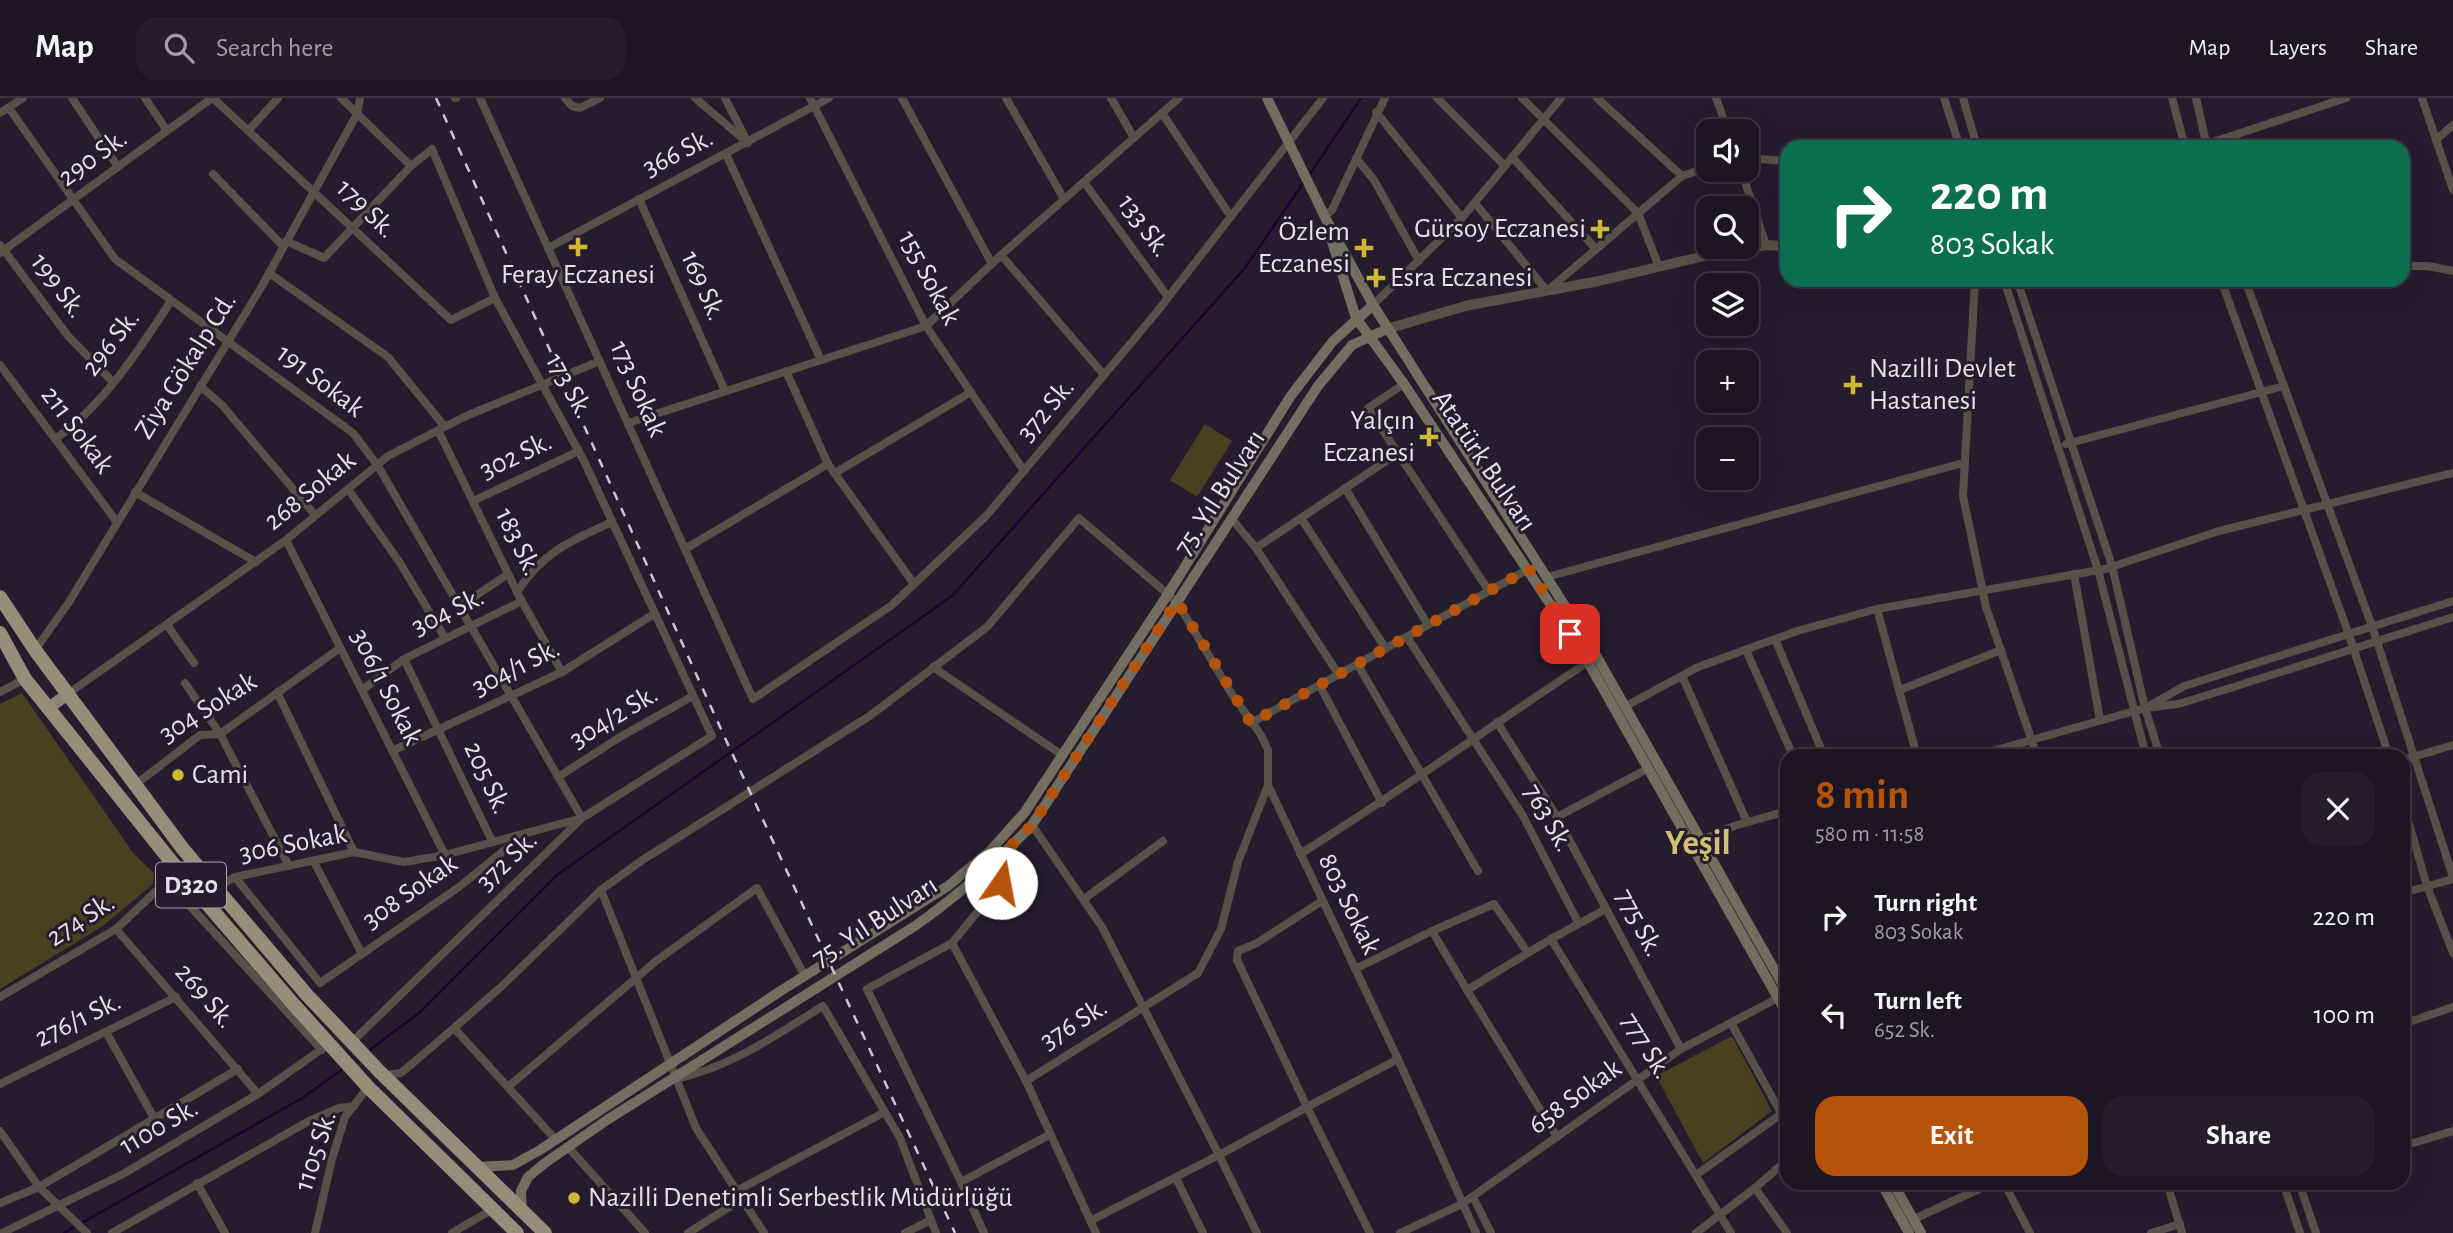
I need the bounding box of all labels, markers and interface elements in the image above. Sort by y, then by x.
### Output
search box [136,17,626,80]
icon: search [160,29,198,67]
text: Map [35,31,94,64]
text: Search here [216,35,334,61]
text: Map [2188,36,2230,60]
text: Layers [2268,36,2327,60]
text: Share [2365,36,2418,60]
map controls [1696,119,1759,490]
button: sound [1696,119,1759,182]
street label: 290 Sk. [53,124,133,192]
street label: 366 Sk. [638,124,718,182]
icon: right [1815,168,1906,259]
text: 220 m [1930,170,2049,219]
street label: 179 Sk. [331,174,401,244]
street label: 133 Sk. [1112,190,1176,262]
button: search [1696,196,1759,259]
place label: Gürsoy Eczanesi [1414,215,1586,243]
place label: Özlem Eczanesi [1258,216,1350,278]
marker: Gürsoy Eczanesi [1592,221,1608,237]
street label: 155 Sokak [893,226,965,330]
text: 803 Sokak [1930,228,2054,260]
marker: Feray Eczanesi [570,239,586,255]
marker: Özlem Eczanesi [1356,240,1372,256]
street label: 169 Sk. [675,247,731,325]
street label: 199 Sk. [25,249,91,323]
place label: Feray Eczanesi [501,261,655,289]
place label: Esra Eczanesi [1390,264,1532,292]
marker: Esra Eczanesi [1368,270,1384,286]
button: layers [1696,273,1759,336]
street label: Ziya Gökalp Cd. [130,288,242,444]
street label: 296 Sk. [77,305,145,381]
street label: 173 Sokak [605,337,672,441]
street label: 191 Sokak [271,339,369,423]
street label: 173 Sk. [540,349,598,423]
button: + [1696,350,1759,413]
place label: Nazilli Devlet Hastanesi [1869,355,2016,415]
street label: 372 Sk. [1012,373,1080,447]
marker: Nazilli Devlet Hastanesi [1843,375,1863,395]
street label: 211 Sokak [35,381,119,479]
street label: Atatürk Bulvarı [1427,386,1541,536]
place label: Yalçın Eczanesi [1323,407,1415,467]
street label: 75. Yıl Bulvarı [1169,425,1271,561]
street label: 302 Sk. [476,427,556,485]
button: − [1696,427,1759,490]
marker: Yalçın Eczanesi [1421,429,1437,445]
street label: 268 Sokak [259,446,361,536]
street label: 183 Sk. [490,504,546,580]
street label: 304 Sk. [407,583,489,641]
pin [1540,604,1600,664]
icon: arrive [1551,615,1589,653]
street label: 306/1 Sokak [345,624,427,750]
street label: 304/1 Sk. [468,634,564,702]
street label: 304 Sokak [154,667,262,749]
street label: 304/2 Sk. [565,680,663,754]
street label: 205 Sk. [458,738,516,818]
place label: Cami [192,761,248,789]
marker: Cami [170,767,186,783]
button: close [2301,772,2375,846]
text: 8 min [1815,774,1909,816]
street label: 763 Sk. [1518,779,1578,857]
street label: 306 Sokak [237,820,349,868]
text: 580 m · 11:58 [1815,823,1924,846]
street label: 372 Sk. [471,826,543,896]
district label: Yeşil [1665,826,1731,861]
position arrow [964,846,1038,920]
street label: 308 Sokak [358,849,463,935]
street label: 803 Sokak [1313,849,1385,959]
road number: D320 [156,862,226,908]
street label: 75. Yıl Bulvarı [807,871,943,973]
street label: 775 Sk. [1610,885,1668,961]
street label: 274 Sk. [42,888,120,952]
text: Turn right [1874,890,1977,916]
icon: right [1815,898,1853,936]
text: 220 m [2313,904,2375,930]
text: 803 Sokak [1874,921,1963,944]
street label: 269 Sk. [170,958,240,1034]
street label: 276/1 Sk. [31,987,125,1053]
text: Turn left [1874,988,1962,1014]
street label: 376 Sk. [1036,993,1112,1055]
icon: left [1815,996,1853,1034]
text: 100 m [2314,1002,2375,1028]
street label: 777 Sk. [1615,1008,1677,1084]
text: 652 Sk. [1874,1019,1935,1042]
street label: 658 Sokak [1523,1054,1627,1140]
street label: 1100 Sk. [115,1093,203,1161]
button: Exit [1815,1096,2088,1176]
button: Share [2102,1096,2375,1176]
street label: 1105 Sk. [290,1107,342,1195]
place label: Nazilli Denetimli Serbestlik Müdürlüğü [588,1184,1013,1212]
marker: Nazilli Denetimli Serbestlik Müdürlüğü [566,1190,582,1206]

